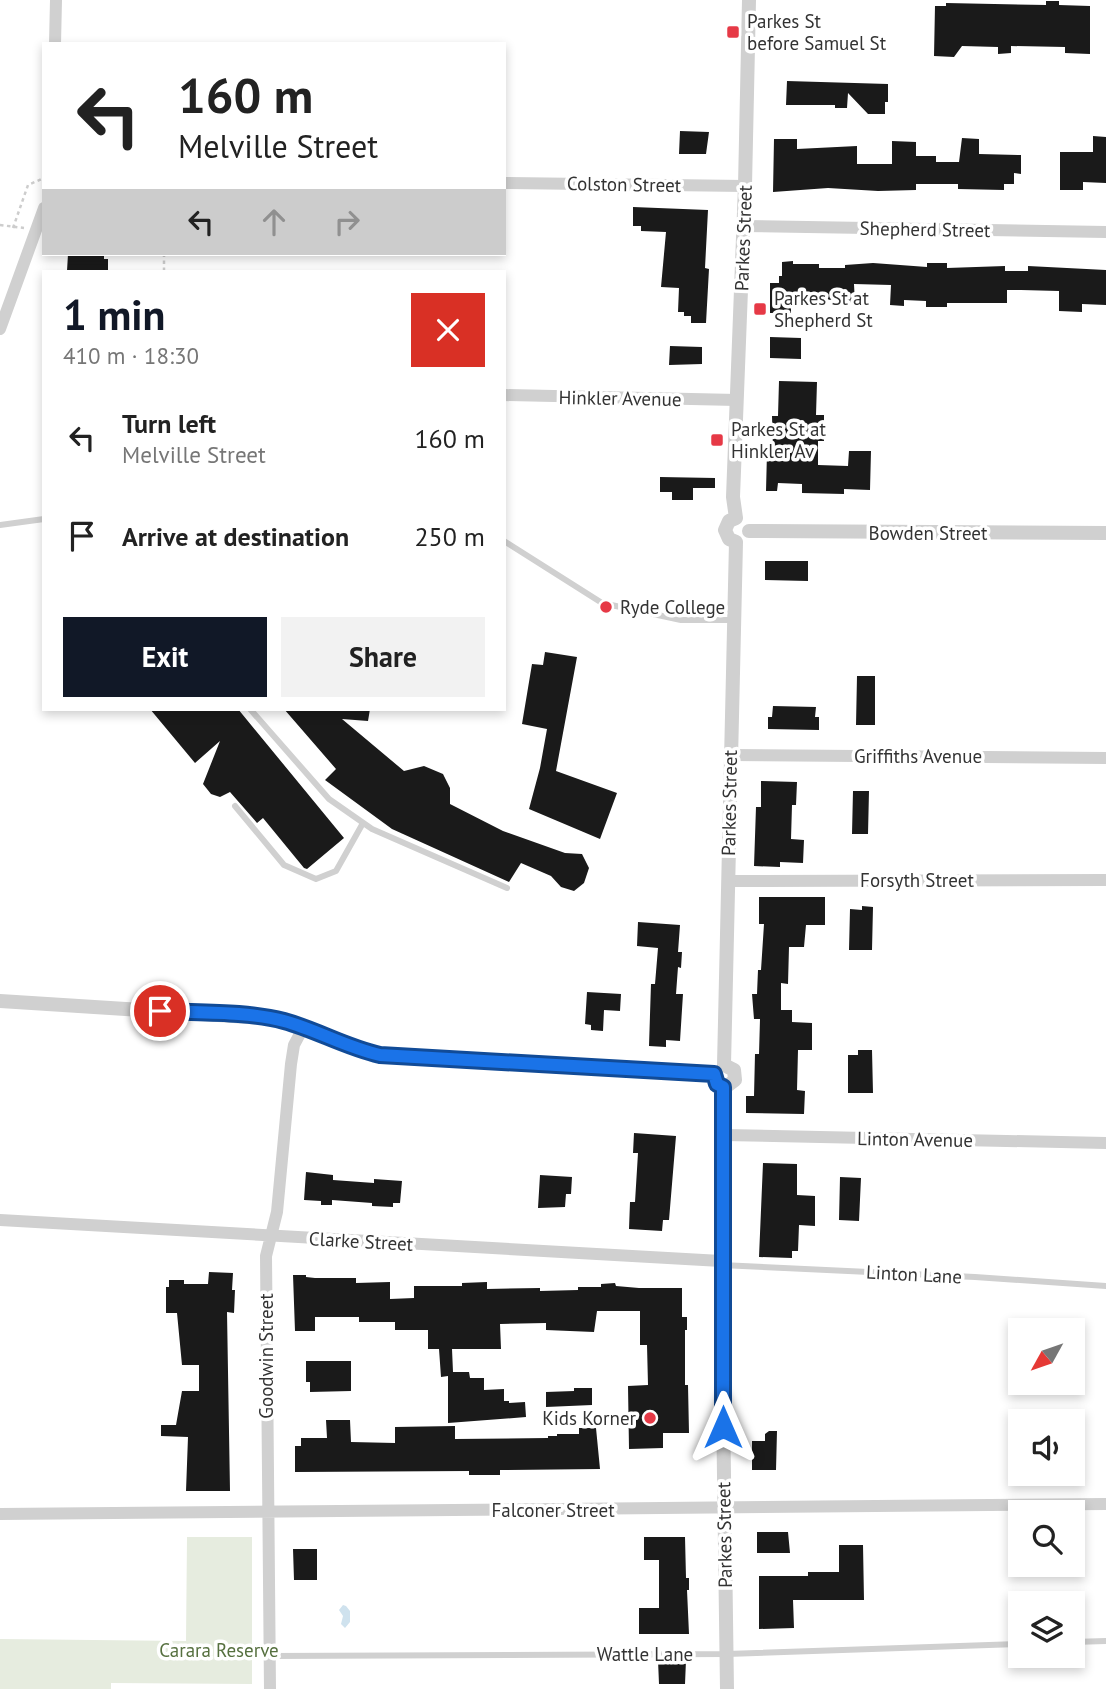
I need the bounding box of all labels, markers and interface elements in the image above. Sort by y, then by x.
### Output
place label: Parkes St before Samuel St [747,9,887,55]
marker: Parkes St before Samuel St [725,24,741,40]
text: 160 m [178,63,313,127]
icon: left [63,70,154,161]
text: Melville Street [178,125,378,167]
street label: Colston Street [567,171,682,197]
street label: Parkes Street [729,184,757,291]
icon: left [182,203,220,241]
icon: ahead [255,203,293,241]
icon: right [328,203,366,241]
street label: Shepherd Street [859,216,991,242]
place label: Parkes St at Shepherd St [774,286,873,332]
text: 1 min [63,287,165,342]
button: close [411,293,485,367]
marker: Parkes St at Shepherd St [752,301,768,317]
text: 410 m · 18:30 [63,341,199,370]
street label: Hinkler Avenue [558,385,682,411]
text: Turn left [122,407,216,440]
place label: Parkes St at Hinkler Av [731,417,826,463]
icon: left [63,419,101,457]
text: 160 m [414,422,485,455]
marker: Parkes St at Hinkler Av [709,432,725,448]
text: Melville Street [122,440,266,469]
icon: arrive [63,517,101,555]
text: Arrive at destination [122,520,349,553]
text: 250 m [414,520,485,553]
street label: Bowden Street [869,521,988,545]
place label: Ryde College [620,595,725,619]
marker: Ryde College [598,599,614,615]
button: Exit [63,617,267,697]
button: Share [281,617,485,697]
street label: Griffiths Avenue [854,744,982,768]
street label: Parkes Street [716,749,742,856]
street label: Forsyth Street [860,868,974,892]
pin [130,981,190,1041]
icon: arrive [141,992,179,1030]
street label: Linton Avenue [857,1126,973,1152]
street label: Clarke Street [308,1226,414,1256]
street label: Linton Lane [865,1260,963,1288]
street label: Goodwin Street [254,1293,278,1419]
north arrow [1008,1318,1085,1395]
map controls [1008,1318,1085,1668]
position arrow [686,1390,760,1464]
place label: Kids Korner [542,1406,637,1430]
button: sound [1008,1409,1085,1486]
marker: Kids Korner [642,1410,658,1426]
street label: Parkes Street [711,1481,737,1588]
street label: Falconer Street [491,1498,615,1522]
button: search [1008,1500,1085,1577]
button: layers [1008,1591,1085,1668]
park label: Carara Reserve [159,1638,279,1662]
street label: Wattle Lane [597,1642,693,1666]

